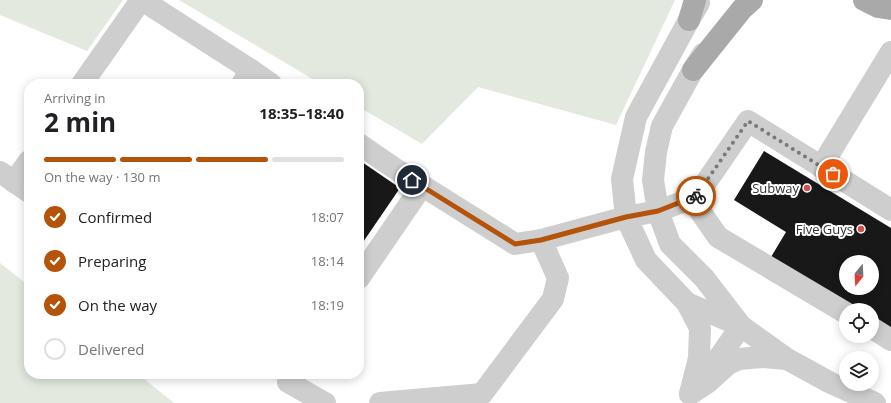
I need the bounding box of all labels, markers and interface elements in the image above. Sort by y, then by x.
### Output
text: Arriving in [44,89,106,107]
text: 18:35–18:40 [259,103,344,123]
text: 2 min [44,104,116,140]
pin [816,157,850,191]
pin [395,163,429,197]
icon: bag [822,163,844,185]
text: On the way · 130 m [44,168,160,186]
icon: home [401,169,423,191]
courier [676,176,716,216]
place label: Subway [752,179,799,197]
marker: Subway [802,183,812,193]
icon: bike [685,185,707,207]
icon: check [44,206,66,228]
text: Confirmed [78,207,152,227]
text: 18:07 [311,208,344,226]
place label: Five Guys [796,220,853,238]
marker: Five Guys [856,224,866,234]
icon: check [44,250,66,272]
text: Preparing [78,251,146,271]
text: 18:14 [311,252,344,270]
north arrow [839,255,879,295]
map controls [839,255,879,391]
icon: check [44,294,66,316]
text: On the way [78,295,157,315]
text: 18:19 [311,296,344,314]
button: locate [839,303,879,343]
text: Delivered [78,339,145,359]
button: layers [839,351,879,391]

